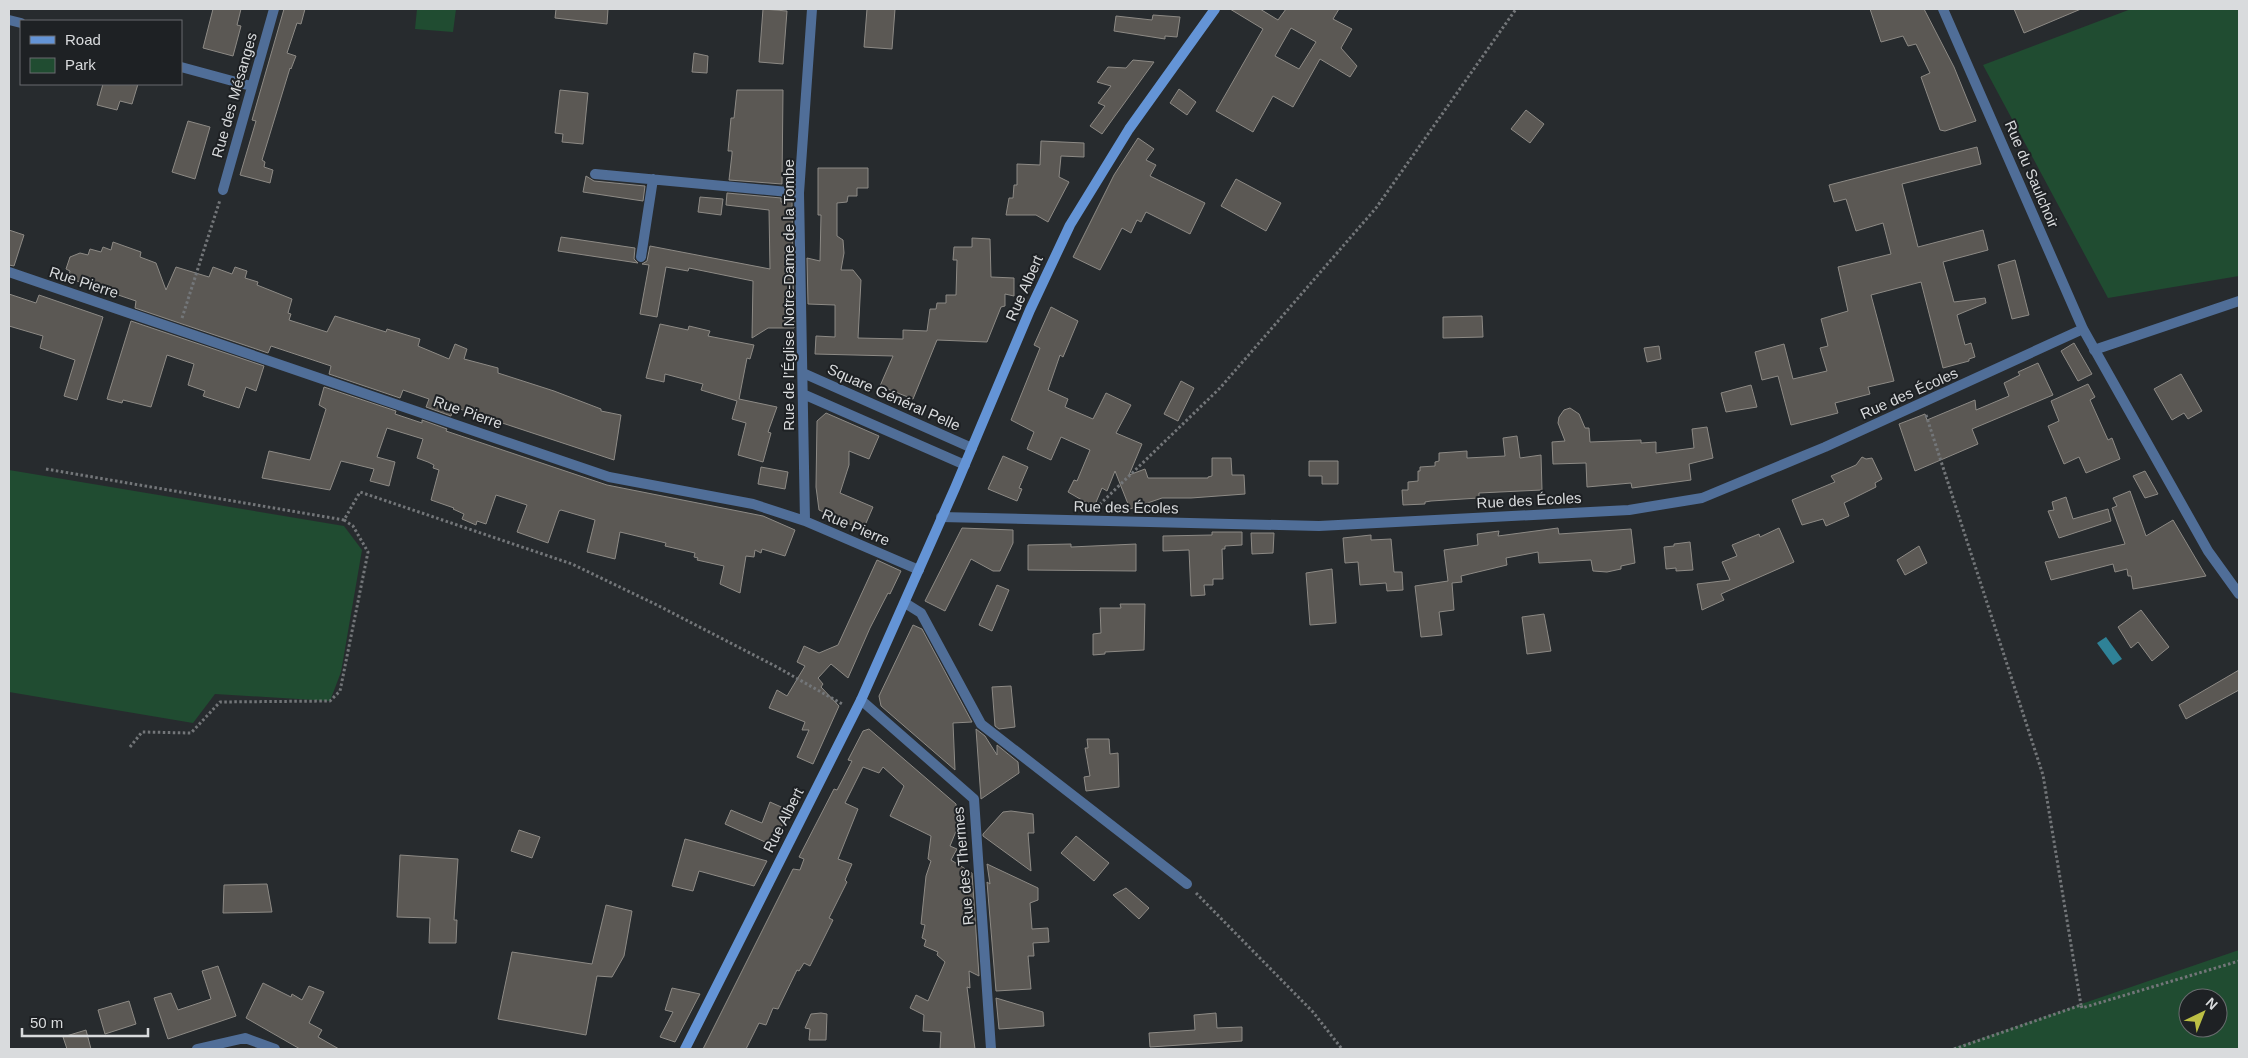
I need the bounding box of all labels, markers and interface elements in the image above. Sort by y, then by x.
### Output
legend [20,20,182,85]
text: Road [65,31,101,48]
street label: Rue des Mésanges [208,31,260,159]
text: Park [65,56,96,73]
street label: Rue du Saulchoir [2002,118,2062,230]
street label: Rue de l’Église Notre-Dame de la Tombe [780,159,797,431]
street label: Rue Albert [1002,252,1046,323]
street label: Rue Pierre [47,263,121,301]
street label: Square Général Pelle [825,360,963,434]
street label: Rue des Écoles [1858,364,1960,422]
street label: Rue Pierre [431,392,505,432]
street label: Rue des Écoles [1476,489,1582,511]
street label: Rue des Écoles [1073,498,1179,516]
street label: Rue Pierre [820,505,892,549]
street label: Rue Albert [760,784,807,855]
street label: Rue des Thermes [949,806,977,926]
north arrow [2178,988,2228,1038]
text: N [2203,994,2221,1013]
scale bar [22,1006,149,1038]
text: 50 m [30,1014,63,1031]

